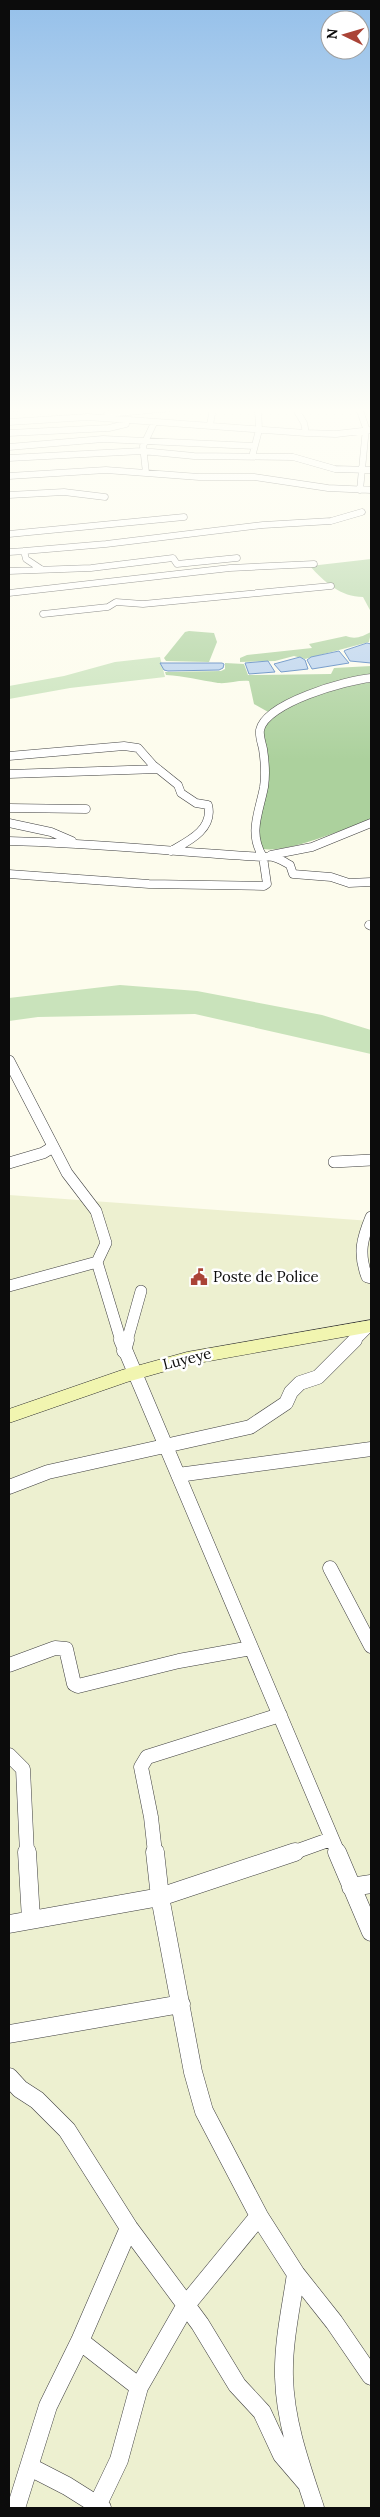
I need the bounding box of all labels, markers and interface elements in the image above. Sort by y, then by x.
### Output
north arrow [320,10,370,60]
text: N [323,28,342,40]
public building icon: Poste de Police [189,1267,209,1287]
place label: Poste de Police [213,1267,319,1286]
street label: Luyeye [161,1343,213,1374]

